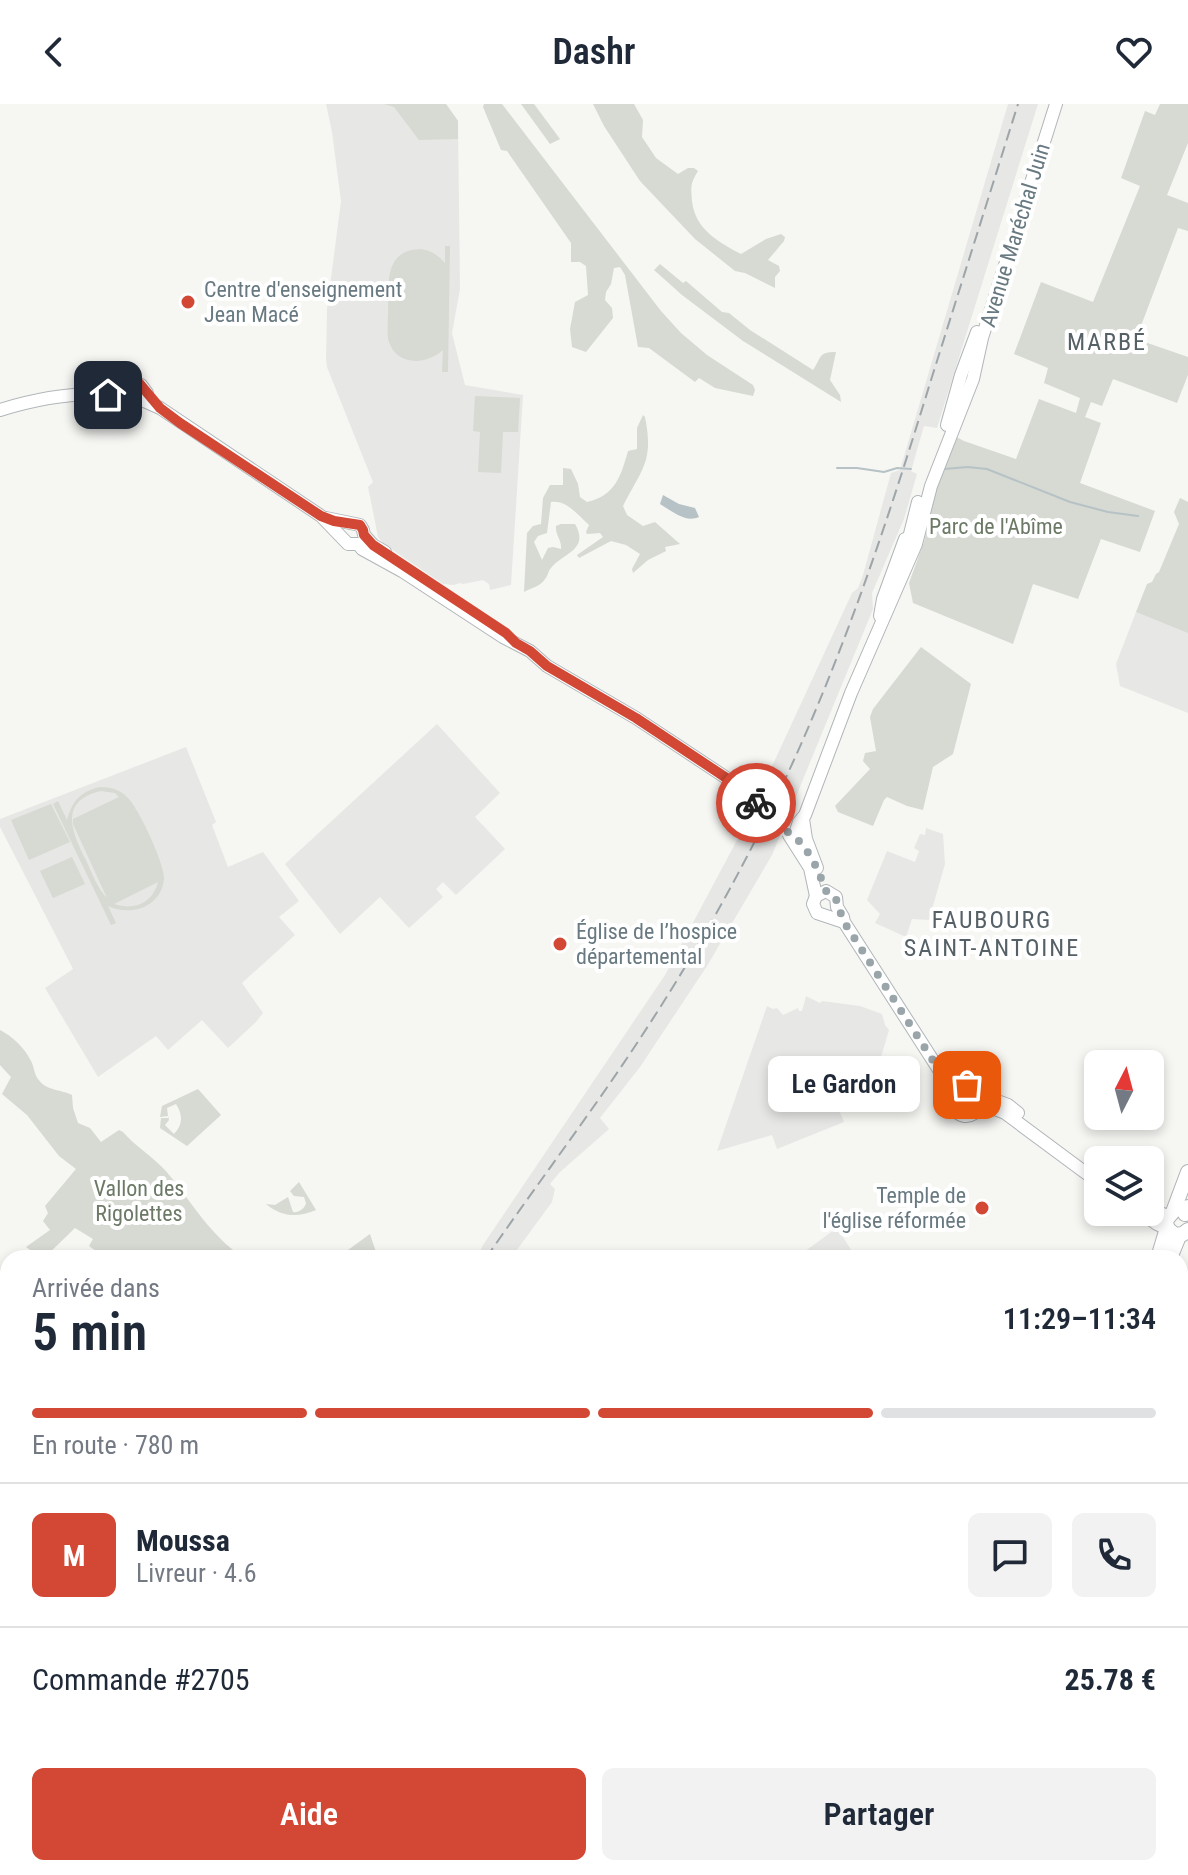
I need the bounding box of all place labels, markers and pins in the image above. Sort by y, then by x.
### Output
place label: Centre d'enseignement Jean Macé [204,277,402,327]
marker: Centre d'enseignement Jean Macé [179,293,197,311]
pin [74,361,142,429]
place label: Église de l’hospice départemental [576,919,737,969]
marker: Église de l’hospice départemental [551,935,569,953]
pin [933,1051,1001,1119]
callout: Le Gardon [767,1057,919,1113]
place label: Temple de l'église réformée [822,1183,966,1233]
marker: Temple de l'église réformée [973,1199,991,1217]

